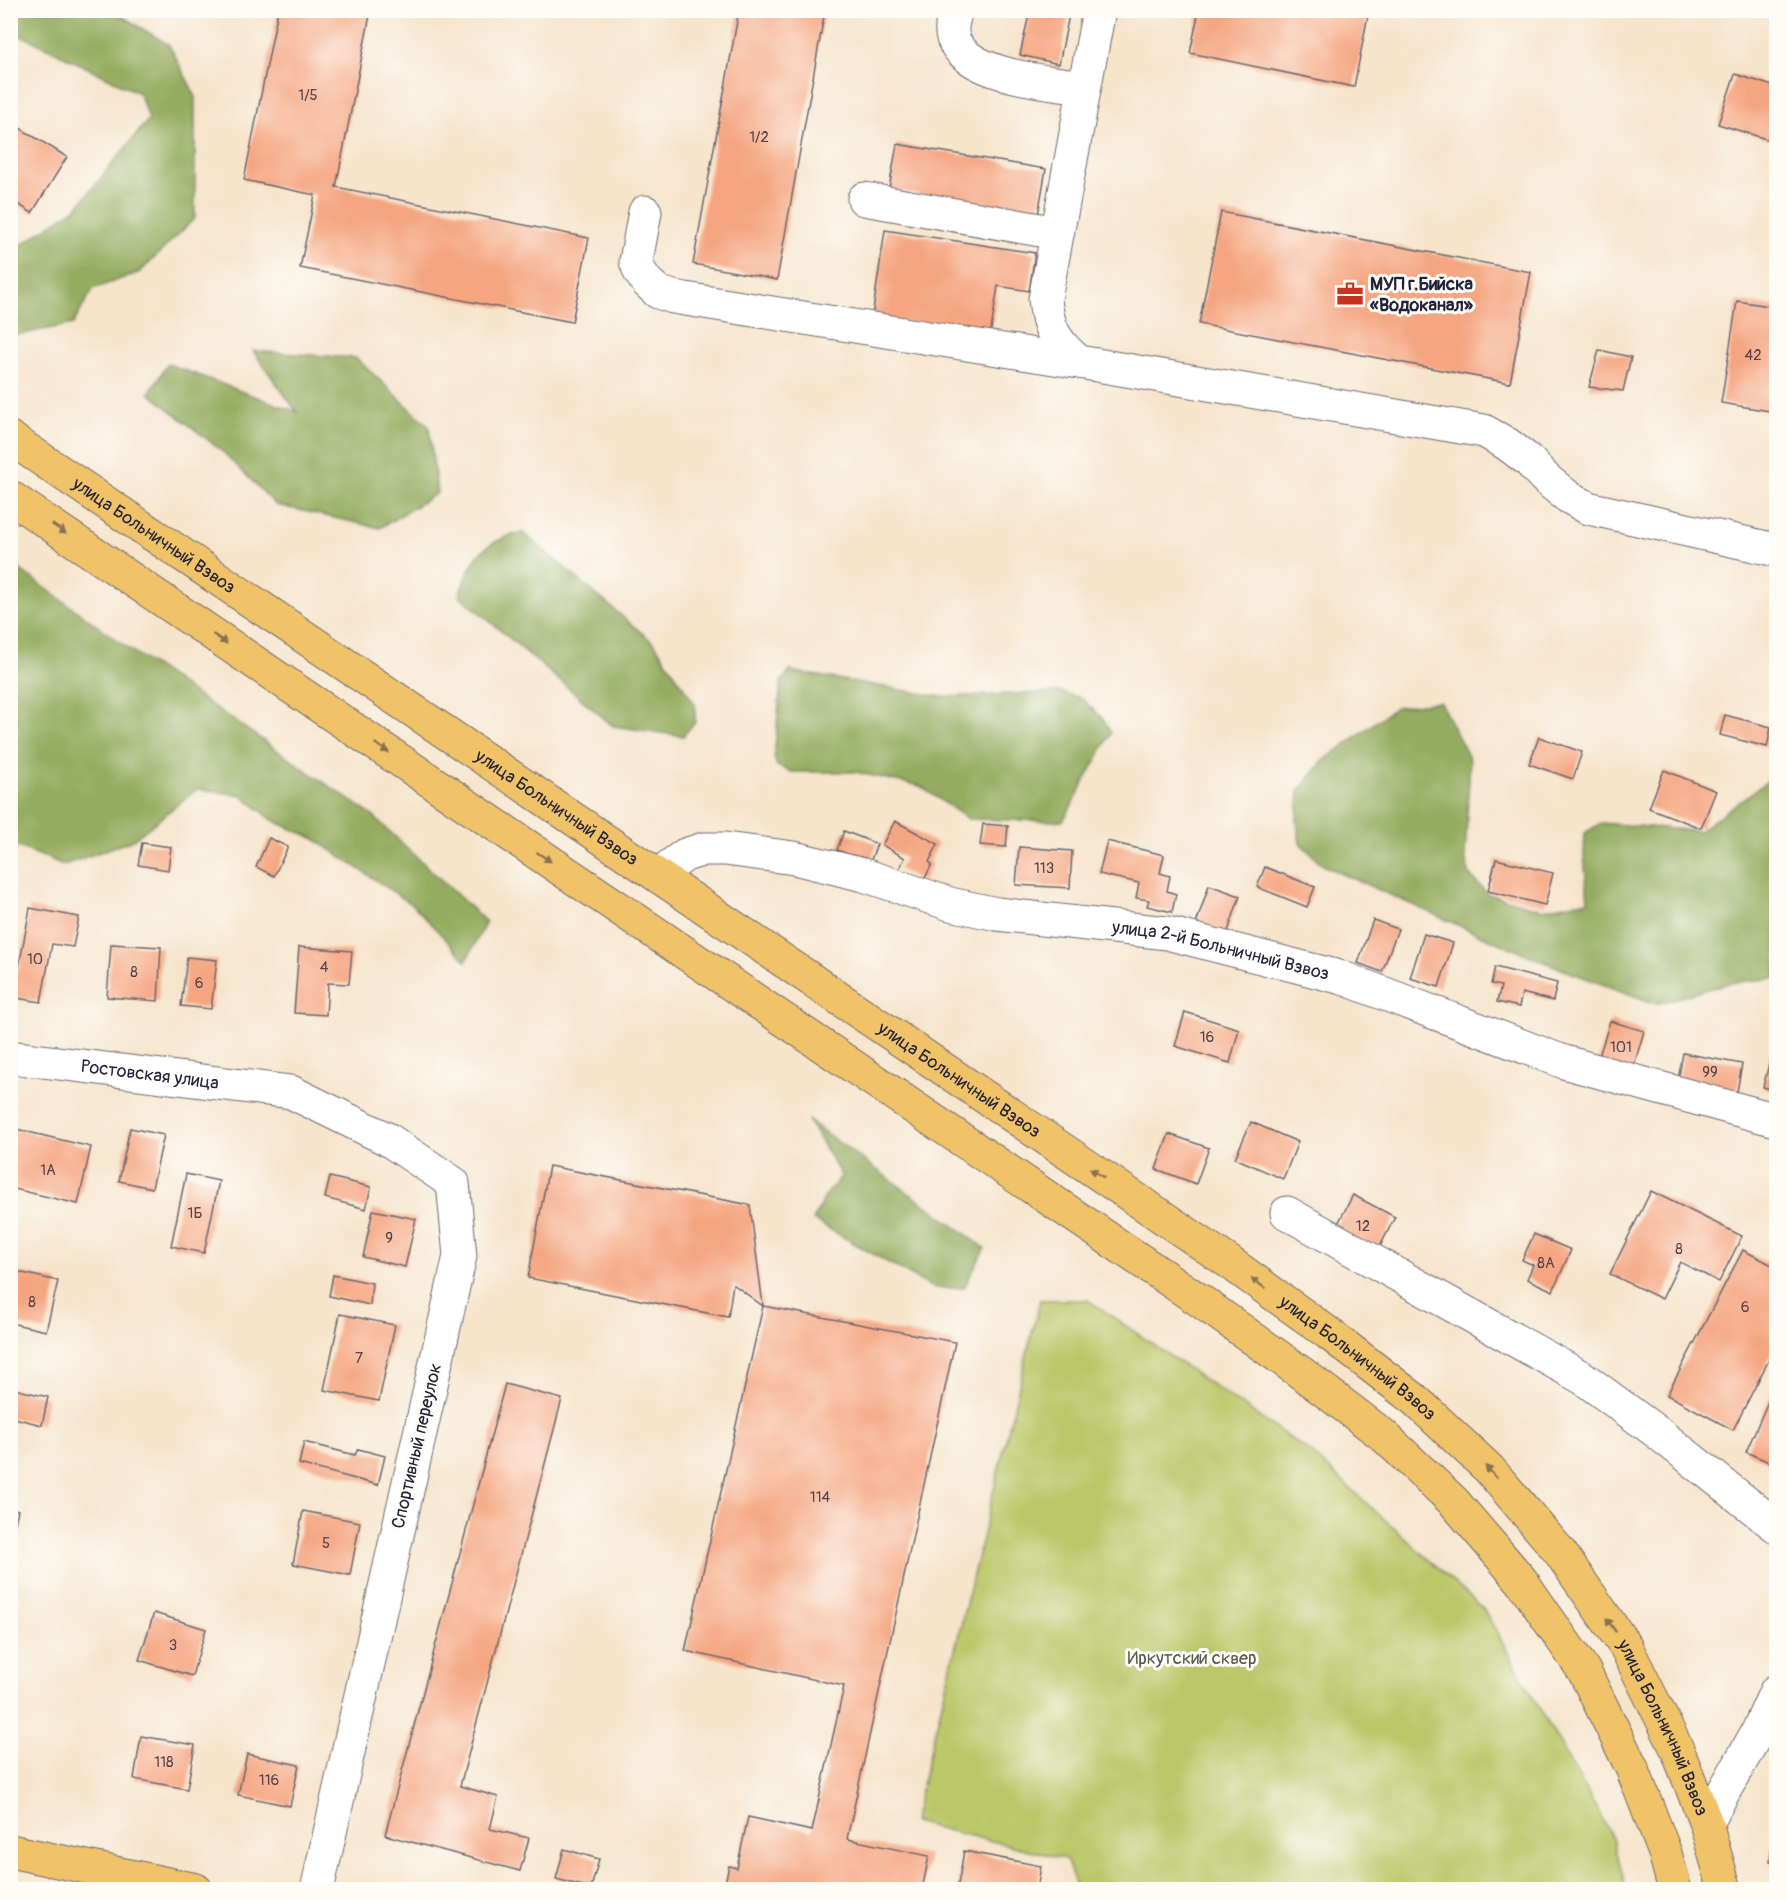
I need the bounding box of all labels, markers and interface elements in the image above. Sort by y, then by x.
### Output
house number: 1/5 [298,86,318,105]
house number: 1/2 [749,128,769,147]
place label: МУП г.Бийска «Водоканал» [1370,273,1474,317]
office icon: МУП г.Бийска «Водоканал» [1335,279,1365,309]
house number: 42 [1744,346,1762,365]
street label: улица Больничный Взвоз [67,472,240,599]
one-way arrow [51,523,67,534]
one-way arrow [212,633,229,644]
one-way arrow [374,742,390,753]
street label: улица Больничный Взвоз [470,744,643,871]
one-way arrow [535,851,551,863]
house number: 113 [1034,859,1054,878]
street label: улица 2-й Больничный Взвоз [1110,915,1332,986]
house number: 10 [27,950,43,969]
house number: 4 [320,958,329,977]
house number: 8 [130,963,138,982]
house number: 6 [195,974,203,993]
street label: улица Больничный Взвоз [873,1016,1046,1143]
house number: 16 [1200,1028,1214,1047]
house number: 101 [1610,1038,1632,1057]
street label: Ростовская улица [80,1054,220,1094]
house number: 99 [1702,1063,1718,1082]
house number: 1А [40,1161,56,1180]
one-way arrow [1090,1167,1106,1179]
house number: 1Б [188,1204,202,1223]
house number: 12 [1356,1217,1370,1236]
house number: 9 [385,1229,393,1248]
house number: 8 [1675,1240,1683,1259]
house number: 8А [1537,1254,1555,1273]
one-way arrow [1251,1277,1267,1289]
street label: улица Больничный Взвоз [1274,1290,1441,1426]
house number: 8 [28,1293,36,1312]
house number: 6 [1741,1298,1749,1317]
house number: 7 [355,1349,363,1368]
street label: Спортивный переулок [387,1361,447,1531]
one-way arrow [1484,1464,1498,1479]
house number: 114 [810,1488,831,1507]
house number: 5 [322,1534,330,1553]
one-way arrow [1605,1618,1617,1634]
street label: улица Больничный Взвоз [1612,1634,1714,1819]
house number: 3 [169,1636,177,1655]
park label: Иркутский сквер [1128,1647,1256,1670]
house number: 118 [154,1753,174,1772]
house number: 116 [259,1771,279,1790]

